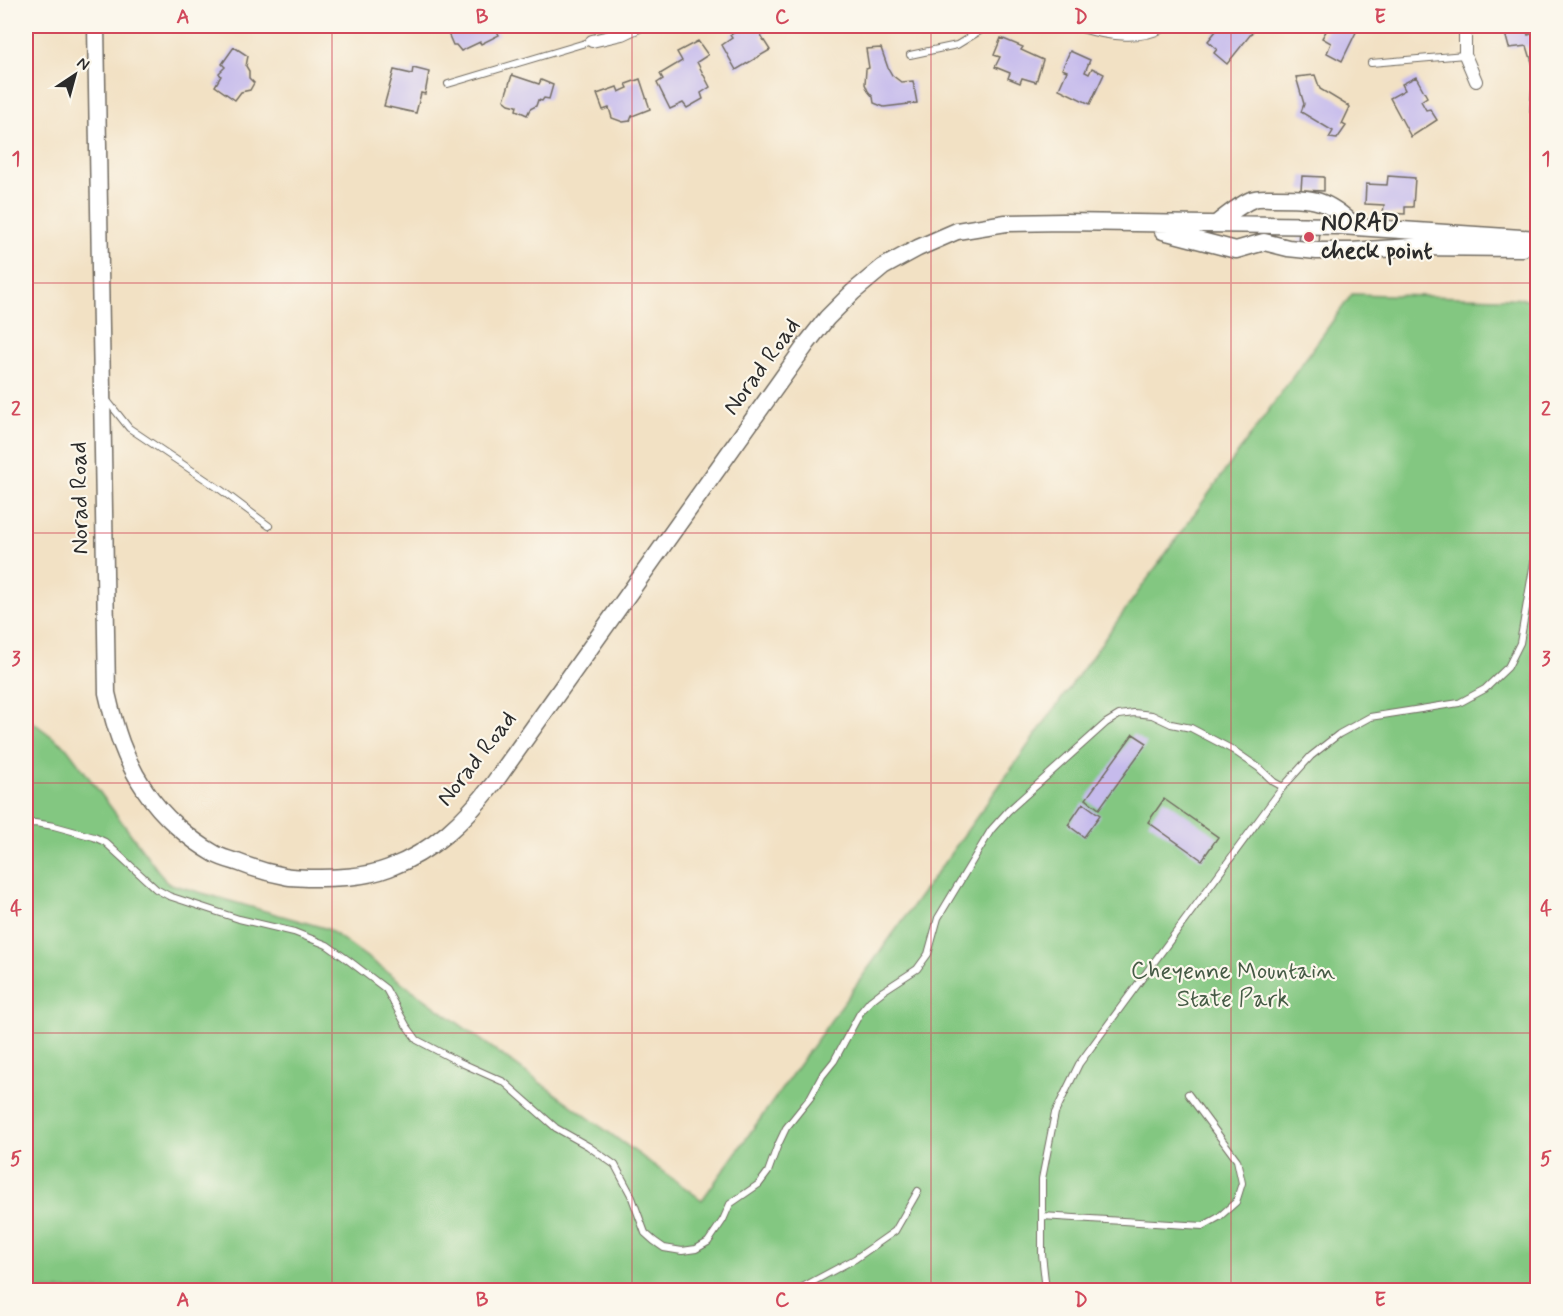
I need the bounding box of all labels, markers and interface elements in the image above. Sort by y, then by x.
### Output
text: A [176,4,190,31]
text: B [476,4,489,31]
text: C [775,4,790,31]
text: D [1074,4,1088,31]
text: E [1374,4,1386,31]
north arrow [45,45,105,105]
text: N [72,52,93,76]
text: 1 [12,146,20,173]
text: 1 [1542,146,1550,173]
place label: NORAD check point [1320,208,1433,267]
marker: NORAD check point [1302,230,1316,244]
street label: Norad Road [716,312,808,422]
text: 2 [11,396,21,423]
text: 2 [1541,396,1551,423]
street label: Norad Road [64,441,96,555]
text: 3 [11,646,21,673]
text: 3 [1541,646,1551,673]
street label: Norad Road [430,705,524,813]
text: 4 [10,896,22,923]
text: 4 [1540,896,1552,923]
park label: Cheyenne Mountain State Park [1131,956,1335,1015]
text: 5 [10,1146,22,1173]
text: 5 [1540,1146,1552,1173]
text: A [176,1287,190,1314]
text: B [476,1287,489,1314]
text: C [775,1287,790,1314]
text: D [1074,1287,1088,1314]
text: E [1374,1287,1386,1314]

